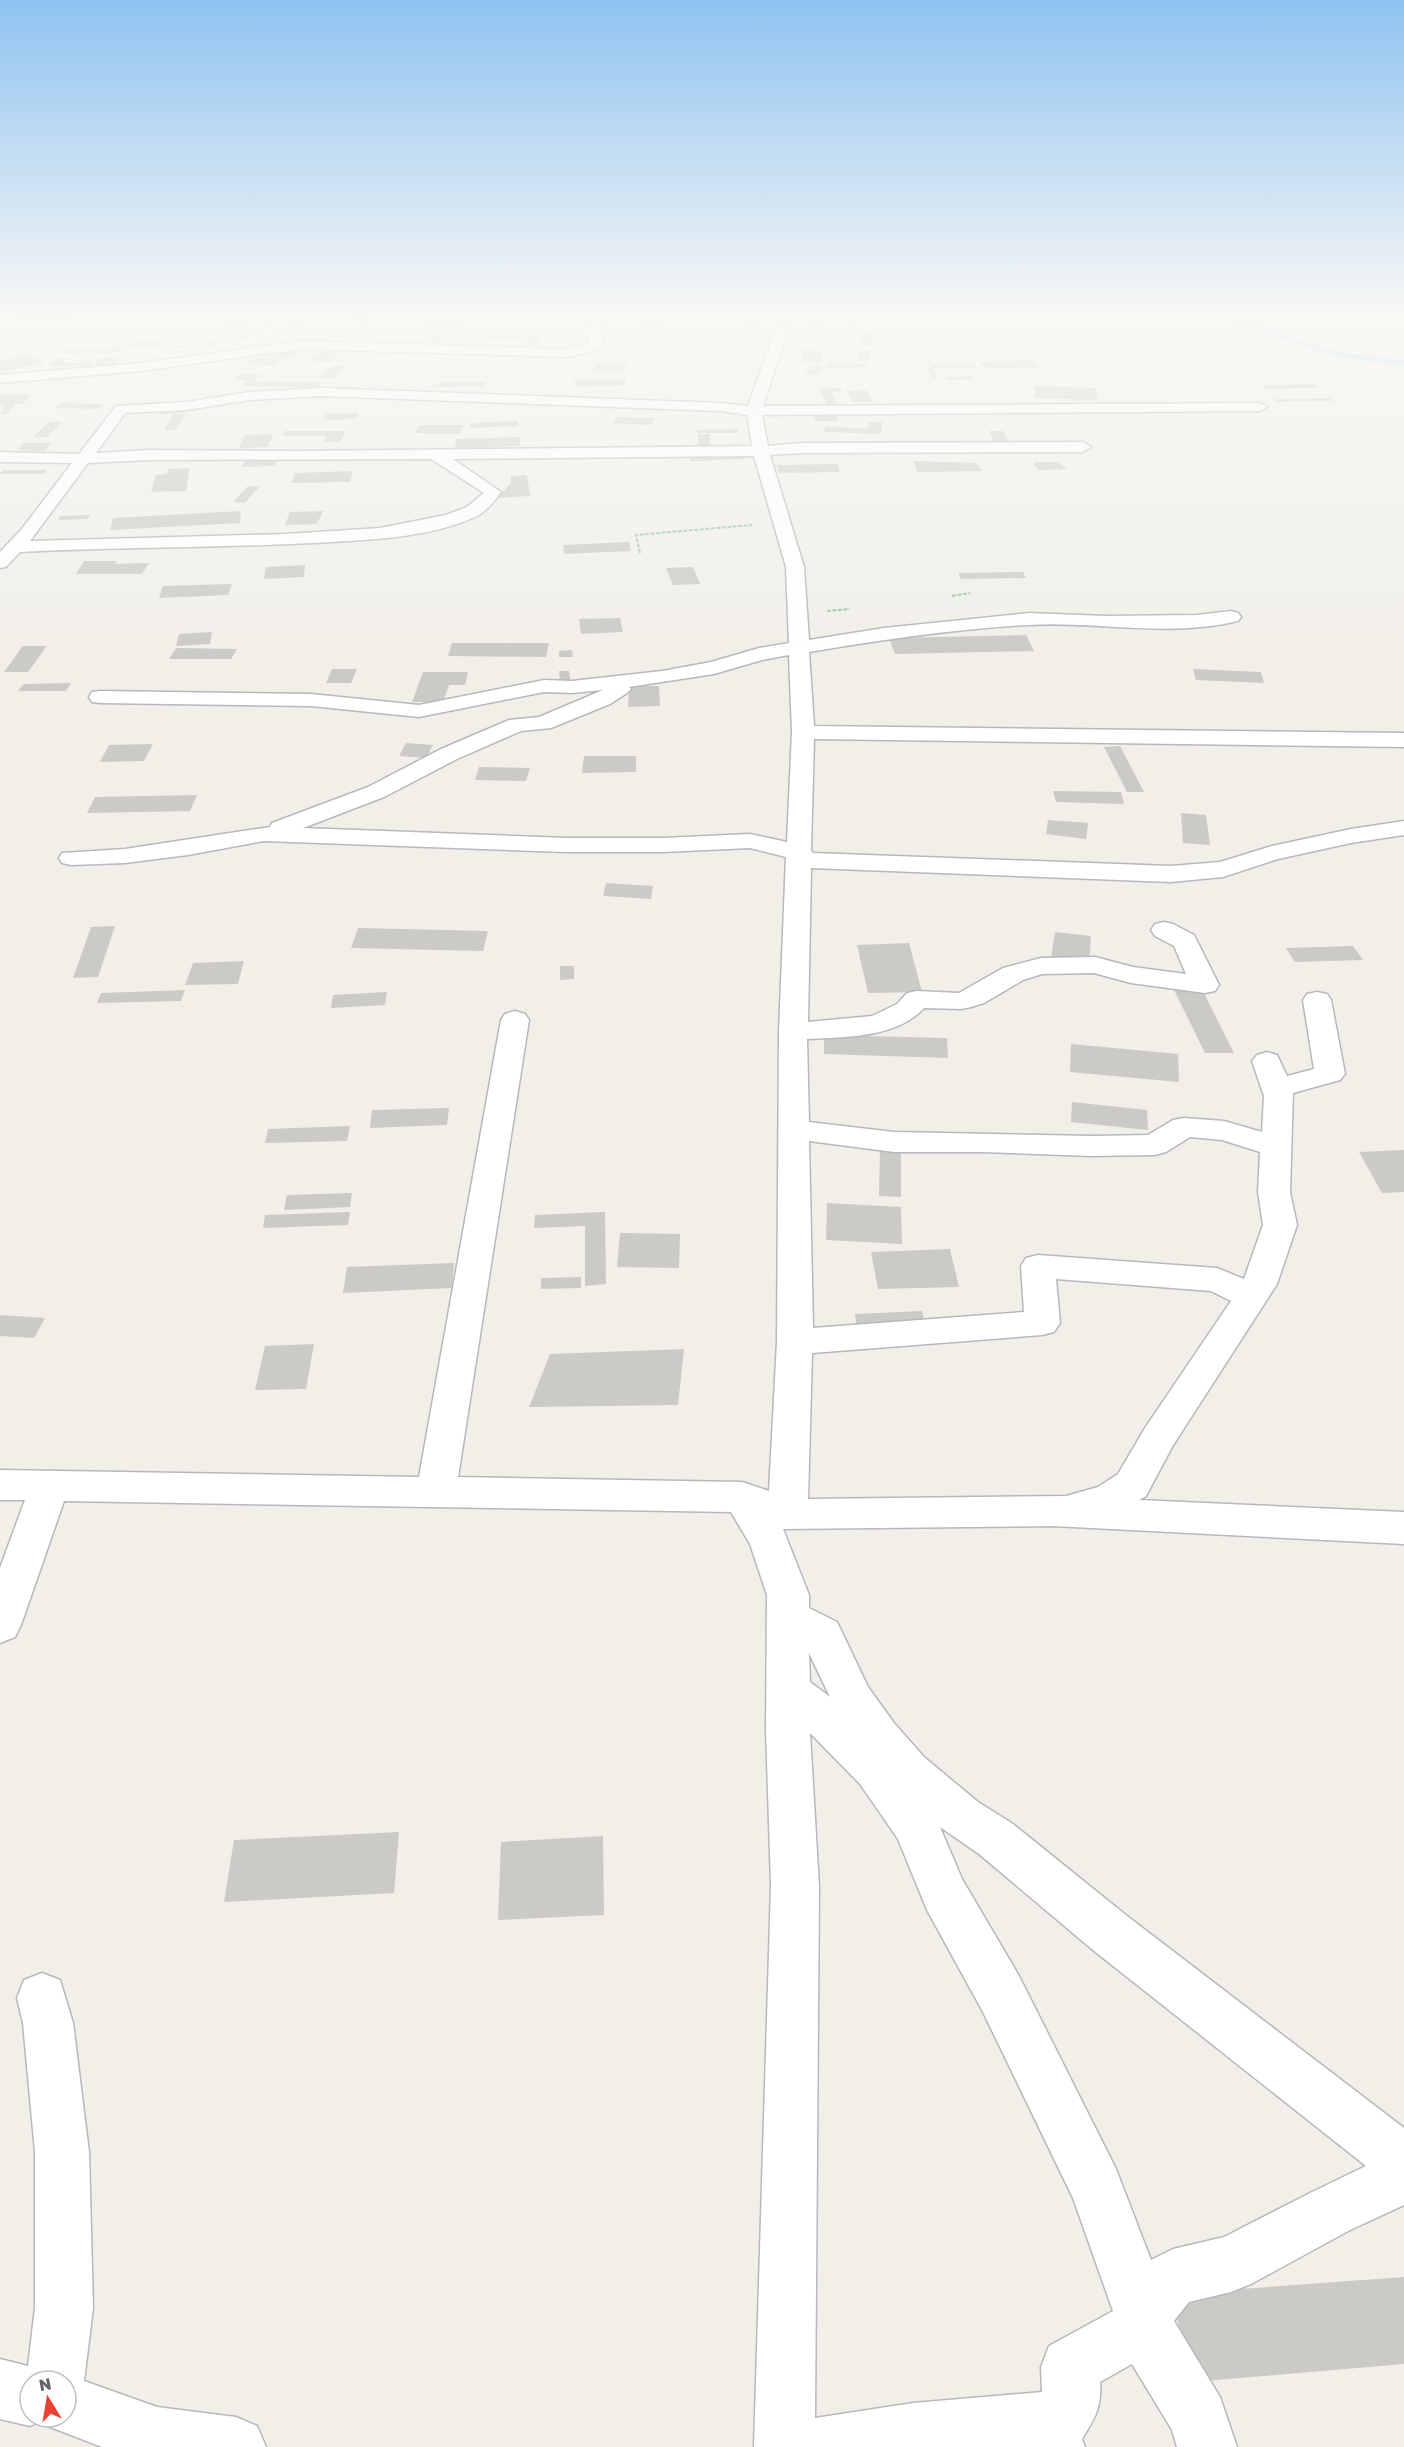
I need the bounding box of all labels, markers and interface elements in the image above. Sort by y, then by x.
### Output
north arrow [18,2369,78,2429]
text: N [37,2373,53,2395]

